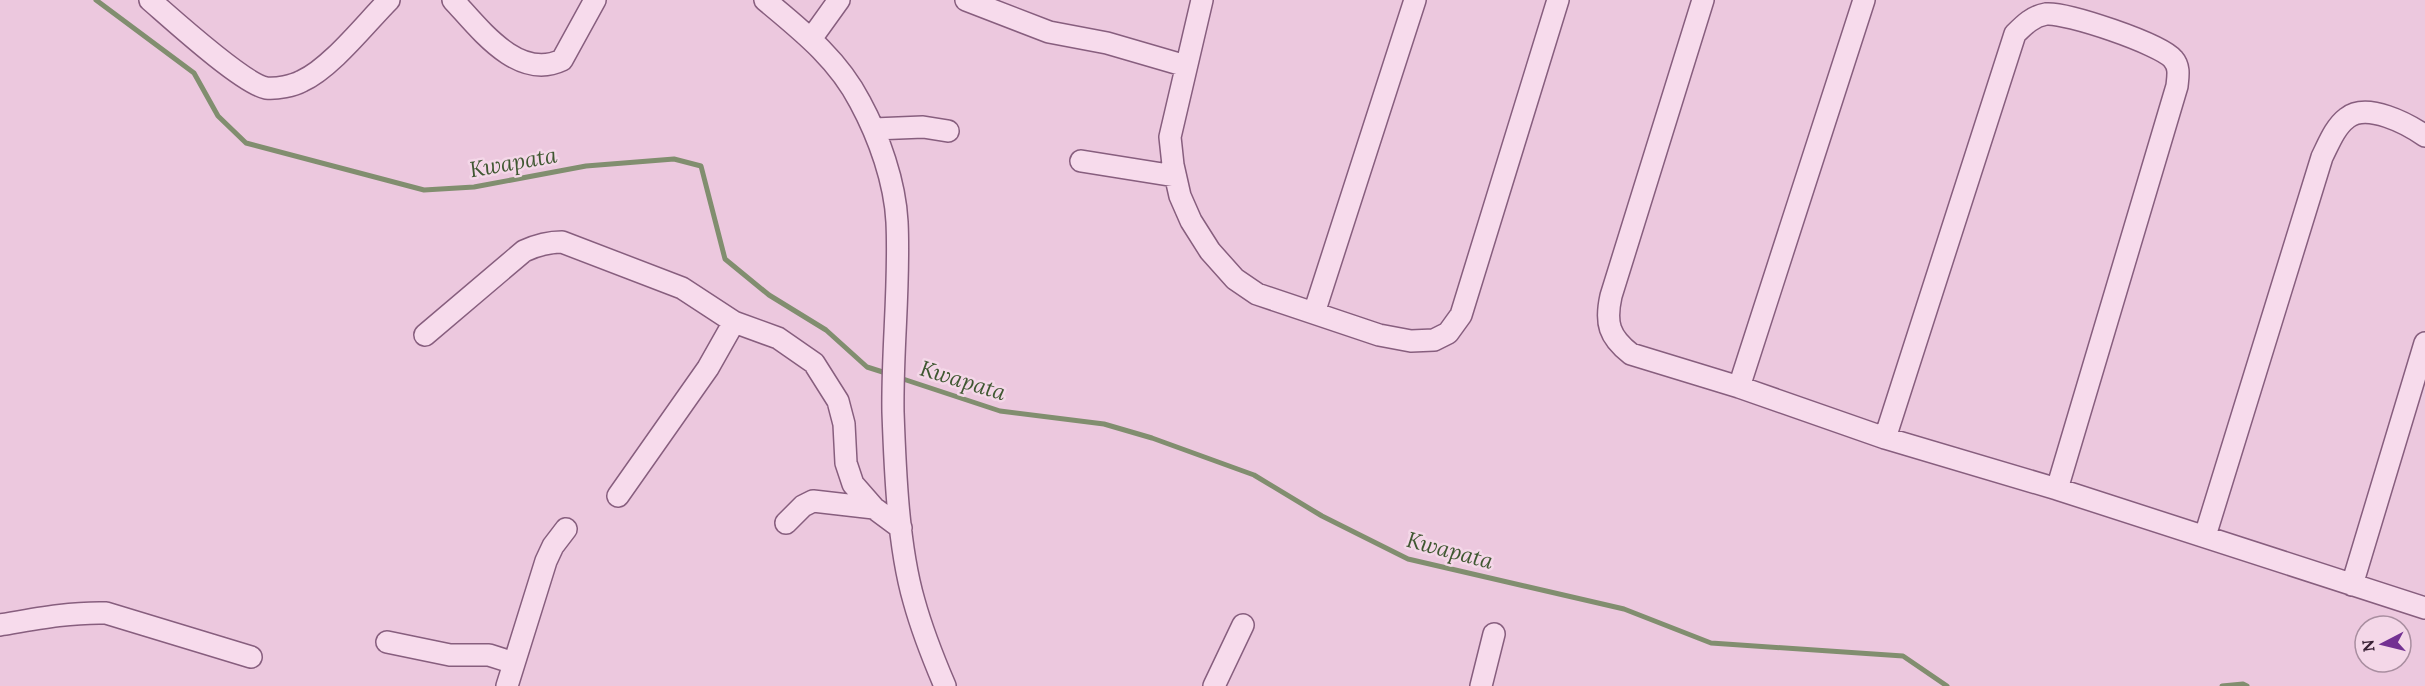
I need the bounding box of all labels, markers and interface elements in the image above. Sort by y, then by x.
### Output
water label: Kwapata [467,140,560,183]
water label: Kwapata [917,354,1010,407]
water label: Kwapata [1404,525,1497,575]
north arrow [2353,614,2413,674]
text: N [2357,638,2379,653]

